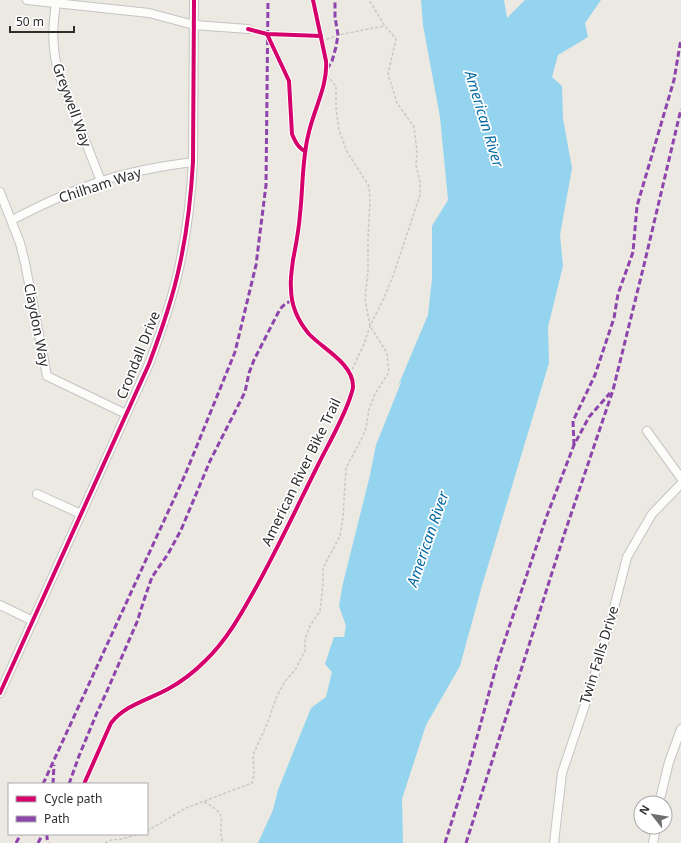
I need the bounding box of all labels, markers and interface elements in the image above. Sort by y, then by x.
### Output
scale bar [10,8,74,34]
text: 50 m [16,13,44,30]
street label: Greywell Way [49,60,97,150]
water label: American River [461,67,509,170]
street label: Chilham Way [56,162,144,207]
street label: Claydon Way [20,282,55,369]
street label: Crondall Drive [111,308,164,402]
street label: American River Bike Trail [256,395,345,549]
water label: American River [401,487,453,590]
street label: Twin Falls Drive [575,603,623,706]
legend [8,783,148,835]
text: Cycle path [44,790,102,807]
north arrow [633,795,673,835]
text: N [635,802,653,817]
text: Path [44,810,70,827]

